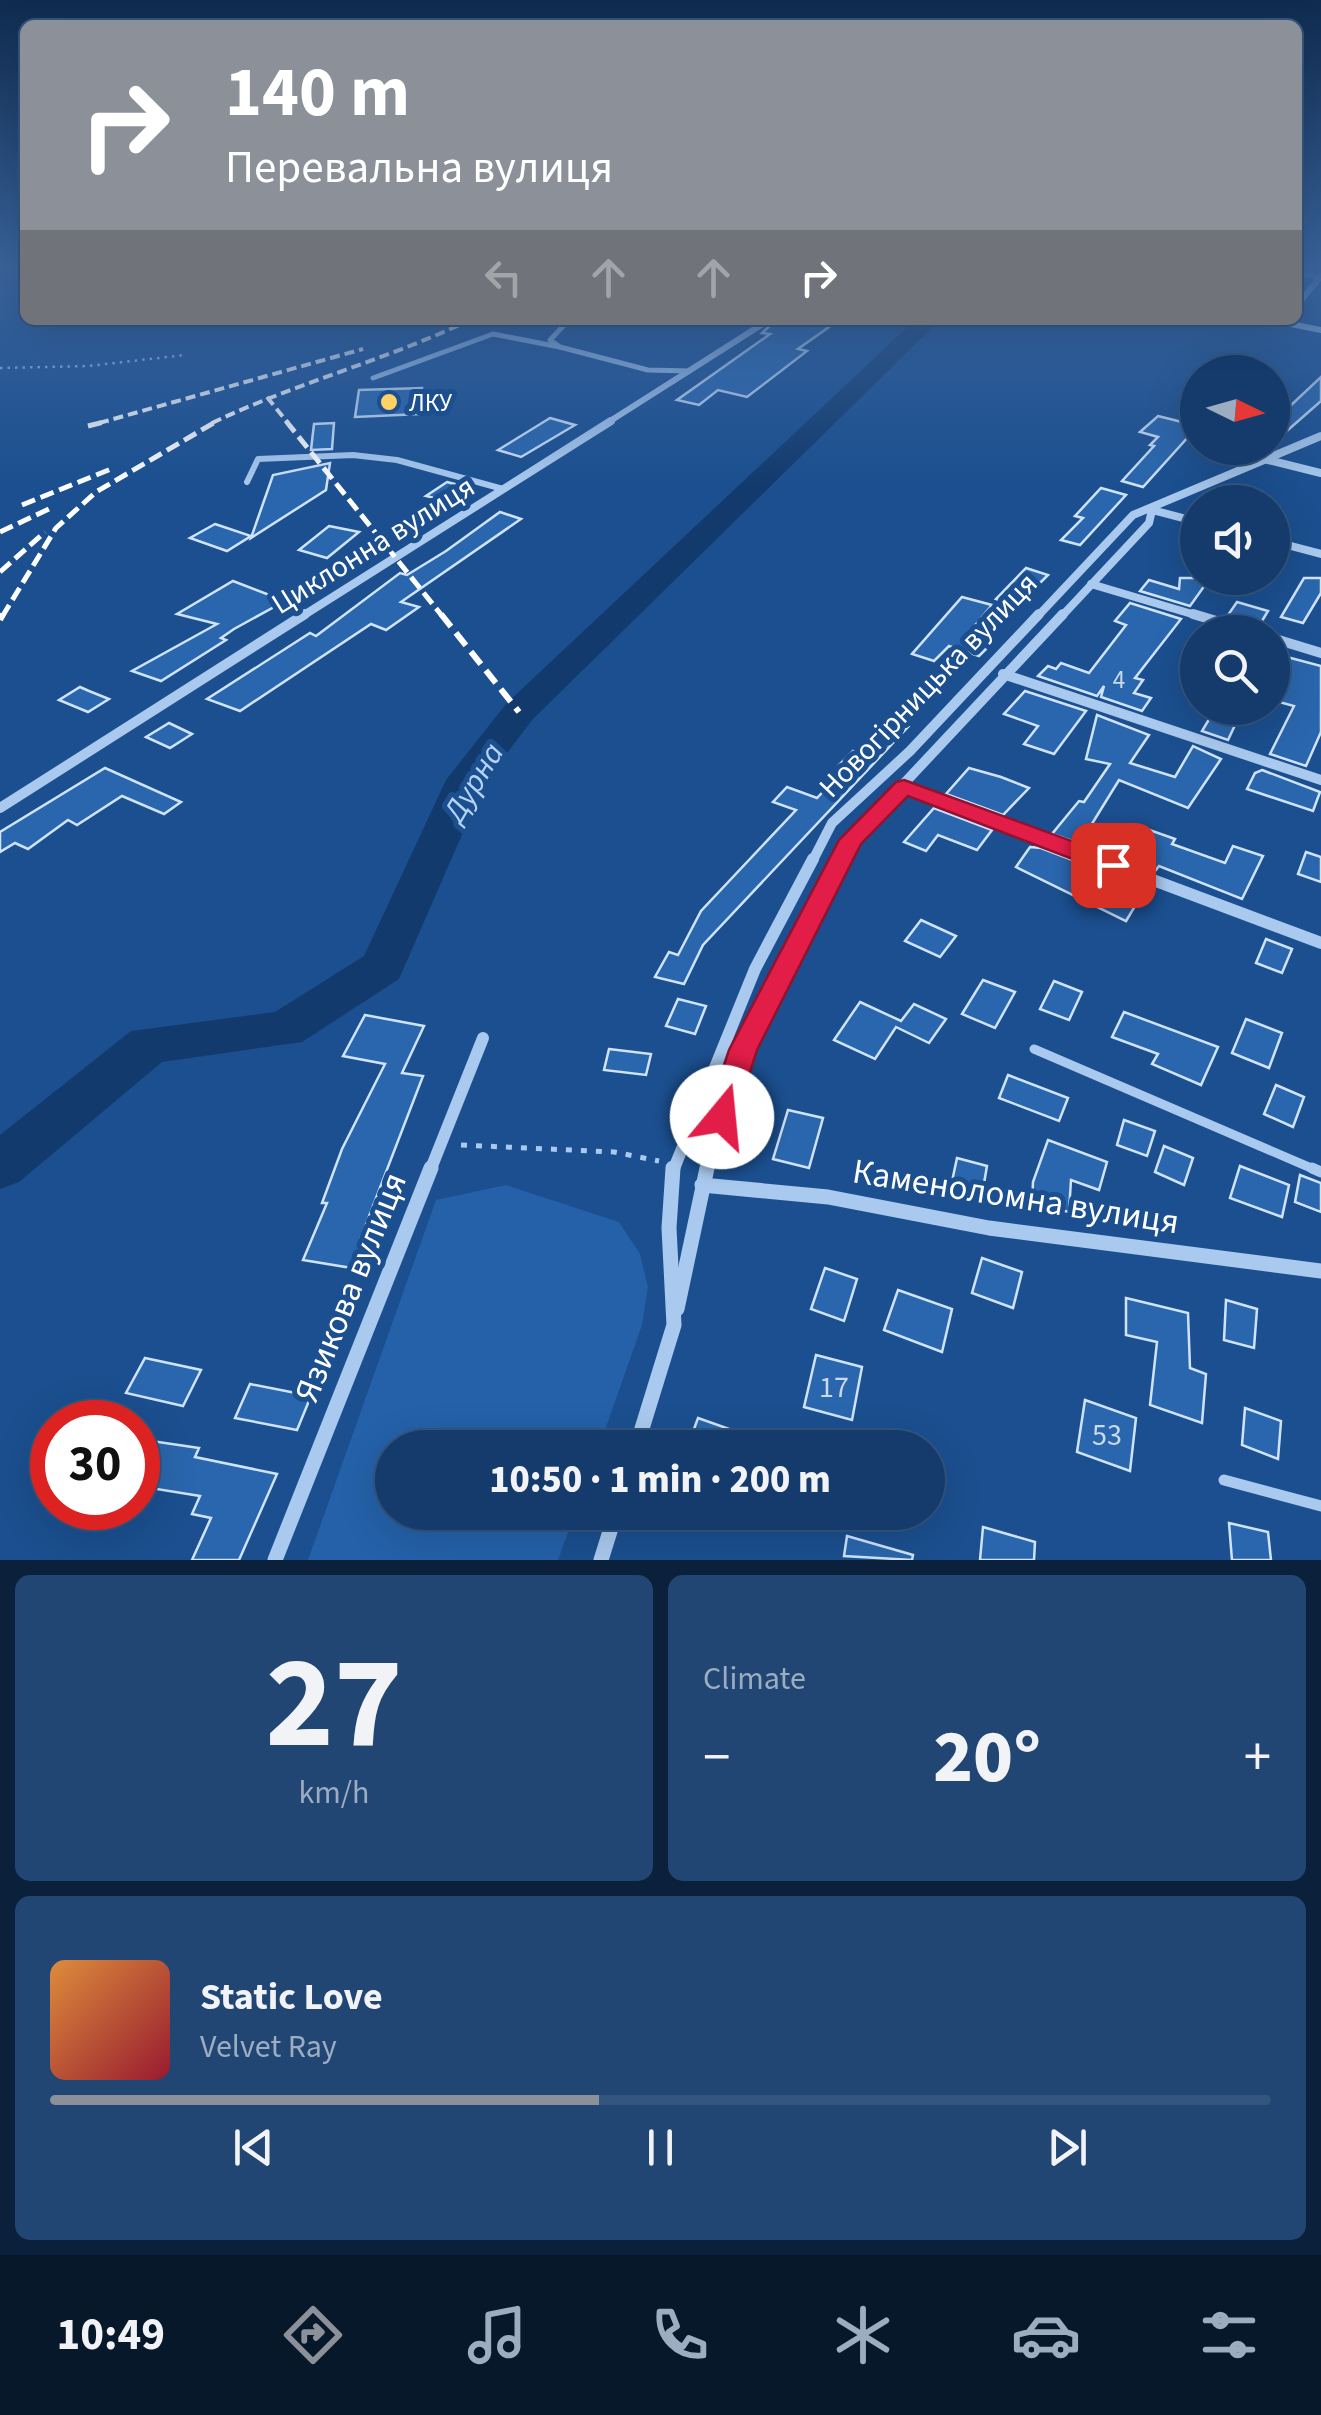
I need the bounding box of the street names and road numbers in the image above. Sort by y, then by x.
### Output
street label: Циклонна вулиця [263,466,483,625]
street label: Новогірницька вулиця [809,563,1048,808]
street label: Каменоломна вулиця [849,1147,1183,1247]
street label: Язикова вулиця [282,1165,420,1410]

